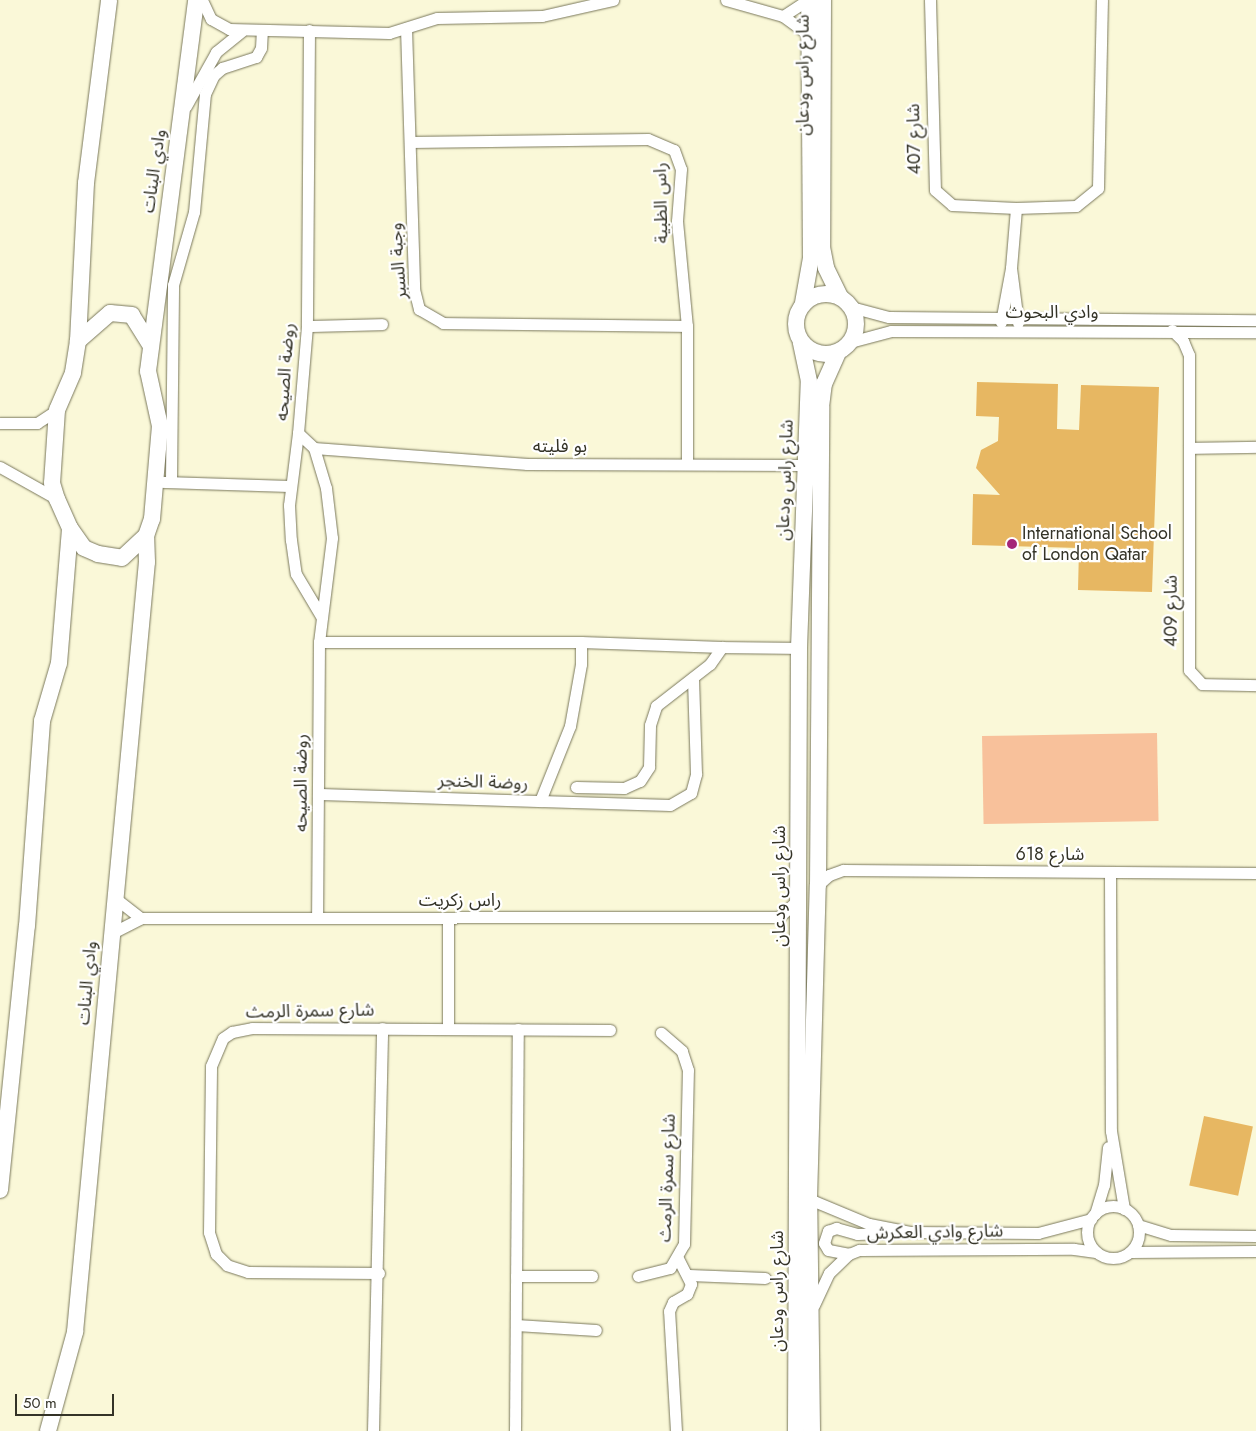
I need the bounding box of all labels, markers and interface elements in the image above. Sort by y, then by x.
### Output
street label: شارع راس ودعان [792,14,814,136]
street label: شارع 407 [903,103,925,175]
street label: وادي البنات [137,128,171,214]
street label: راس الظبية [649,162,673,244]
street label: وجبة السبر [385,222,411,300]
street label: وادي البحوث [1006,301,1098,323]
street label: روضة الصيحه [271,322,299,422]
street label: شارع راس ودعان [772,419,798,541]
street label: بو فليته [533,435,587,457]
place label: International School of London Qatar [1022,523,1172,566]
marker: International School of London Qatar [1006,538,1018,550]
street label: شارع 409 [1160,575,1182,647]
street label: روضة الصيحه [290,734,312,832]
street label: روضة الخنجر [438,770,528,794]
street label: شارع راس ودعان [768,825,790,947]
street label: شارع 618 [1016,843,1084,865]
street label: راس زكريت [419,889,501,911]
street label: وادي البنات [73,940,101,1026]
street label: شارع سمرة الرمث [246,999,374,1023]
street label: شارع سمرة الرمث [654,1113,680,1243]
street label: شارع وادي العكرش [867,1220,1003,1244]
street label: شارع راس ودعان [766,1230,788,1352]
scale bar [18,1384,116,1416]
text: 50 m [23,1392,57,1414]

